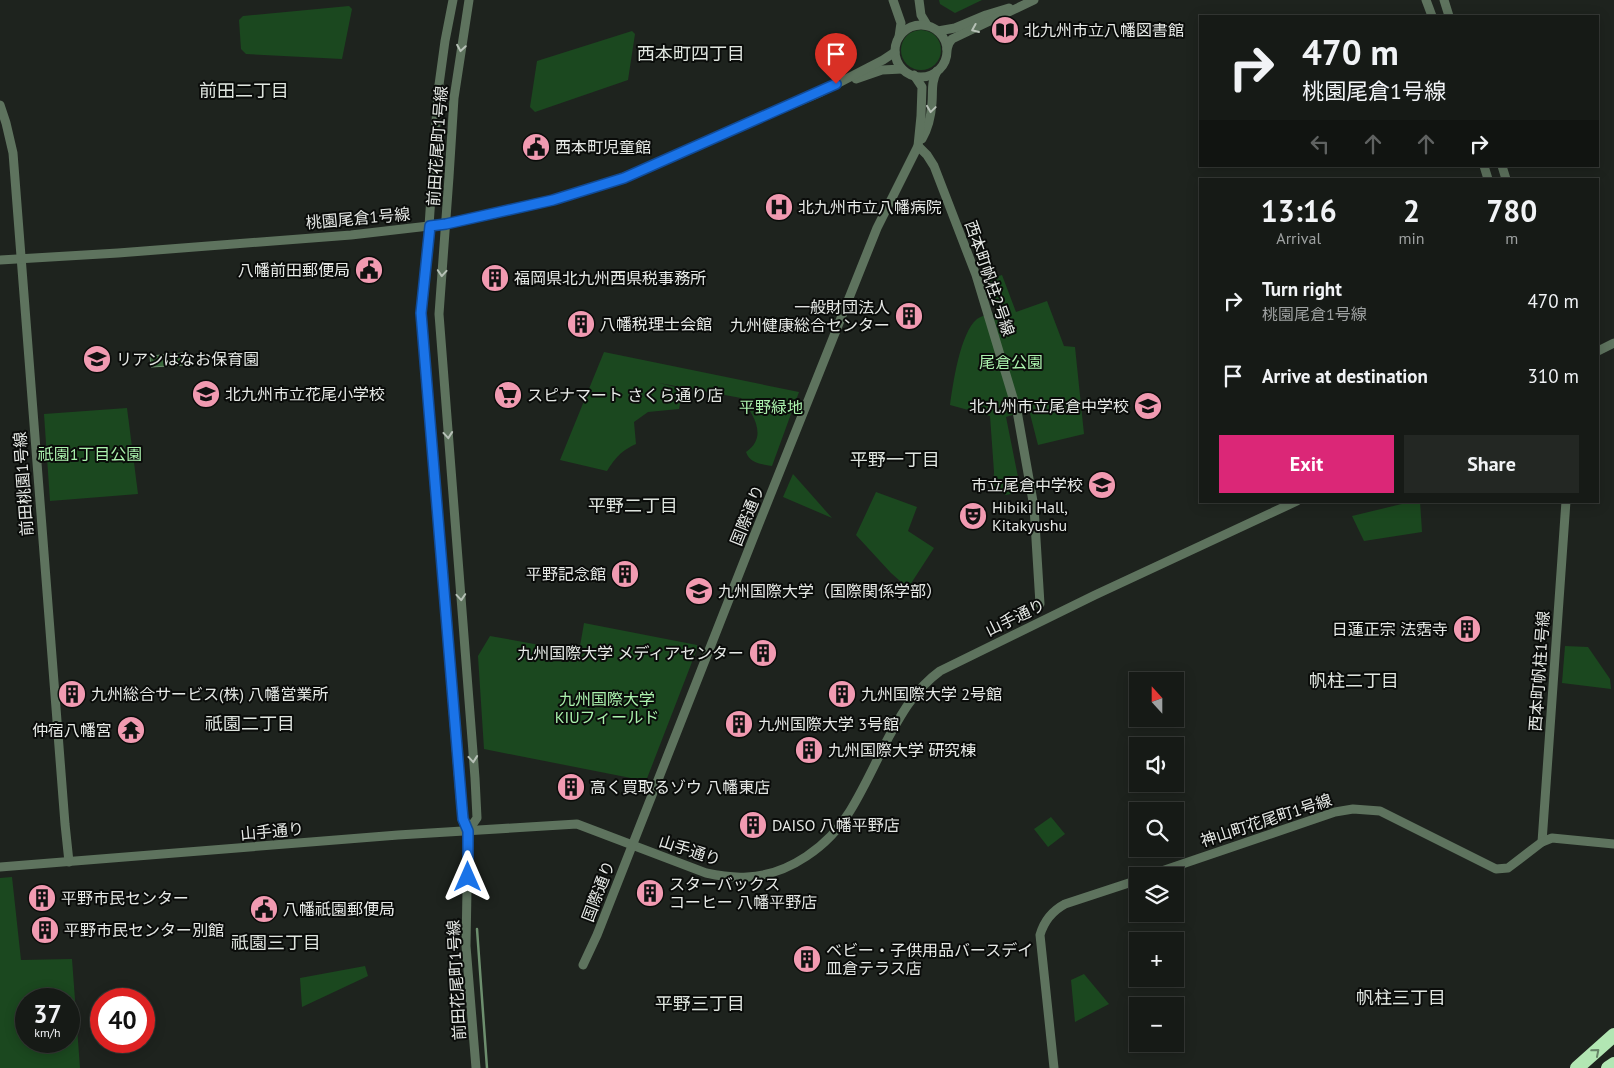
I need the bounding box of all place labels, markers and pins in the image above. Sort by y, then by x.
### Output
library icon: 北九州市立八幡図書館 [990,15,1020,45]
place label: 北九州市立八幡図書館 [1024,20,1184,40]
pin [815,33,857,84]
public building icon: 西本町児童館 [521,132,551,162]
place label: 西本町児童館 [555,137,651,157]
hospital icon: 北九州市立八幡病院 [764,192,794,222]
place label: 北九州市立八幡病院 [798,197,942,217]
public building icon: 八幡前田郵便局 [354,255,384,285]
place label: 八幡前田郵便局 [238,260,350,280]
building icon: 福岡県北九州西県税事務所 [480,263,510,293]
place label: 福岡県北九州西県税事務所 [514,268,706,288]
place label: 一般財団法人 九州健康総合センター [730,297,890,335]
building icon: 一般財団法人 九州健康総合センター [894,301,924,331]
building icon: 八幡税理士会館 [566,309,596,339]
place label: 八幡税理士会館 [600,314,712,334]
school or university icon: リアンはなお保育園 [82,344,112,374]
place label: リアンはなお保育園 [116,349,259,369]
school or university icon: 北九州市立花尾小学校 [191,379,221,409]
supermarket icon: スピナマート さくら通り店 [493,380,523,410]
place label: 北九州市立花尾小学校 [225,384,385,404]
place label: スピナマート さくら通り店 [527,385,723,405]
school or university icon: 北九州市立尾倉中学校 [1133,391,1163,421]
place label: 北九州市立尾倉中学校 [969,396,1129,416]
school or university icon: 市立尾倉中学校 [1087,470,1117,500]
place label: 市立尾倉中学校 [971,475,1083,495]
place label: Hibiki Hall, Kitakyushu [992,497,1068,535]
theatre icon: Hibiki Hall, Kitakyushu [958,501,988,531]
building icon: 平野記念館 [610,559,640,589]
place label: 平野記念館 [526,564,606,584]
school or university icon: 九州国際大学（国際関係学部） [684,576,714,606]
place label: 九州国際大学（国際関係学部） [718,581,942,601]
building icon: 日蓮正宗 法霑寺 [1452,614,1482,644]
place label: 日蓮正宗 法霑寺 [1332,619,1448,639]
building icon: 九州国際大学 メディアセンター [748,638,778,668]
place label: 九州国際大学 メディアセンター [517,643,744,663]
building icon: 九州総合サービス(株) 八幡営業所 [57,679,87,709]
building icon: 九州国際大学 2号館 [827,679,857,709]
place label: 九州総合サービス(株) 八幡営業所 [91,684,328,704]
place label: 九州国際大学 2号館 [861,684,1002,704]
building icon: 九州国際大学 3号館 [724,709,754,739]
place label: 九州国際大学 3号館 [758,714,899,734]
temple icon: 仲宿八幡宮 [116,715,146,745]
place label: 仲宿八幡宮 [32,720,112,740]
building icon: 九州国際大学 研究棟 [794,735,824,765]
place label: 九州国際大学 研究棟 [828,740,976,760]
building icon: 高く買取るゾウ 八幡東店 [556,772,586,802]
place label: 高く買取るゾウ 八幡東店 [590,777,770,797]
building icon: DAISO 八幡平野店 [738,810,768,840]
place label: DAISO 八幡平野店 [772,815,900,835]
place label: スターバックス コーヒー 八幡平野店 [669,874,817,912]
building icon: スターバックス コーヒー 八幡平野店 [635,878,665,908]
building icon: 平野市民センター [27,883,57,913]
place label: 平野市民センター [61,888,189,908]
public building icon: 八幡祇園郵便局 [249,894,279,924]
place label: 八幡祇園郵便局 [283,899,395,919]
building icon: 平野市民センター別館 [30,915,60,945]
place label: 平野市民センター別館 [64,920,224,940]
place label: ベビー・子供用品バースデイ 皿倉テラス店 [826,940,1033,978]
building icon: ベビー・子供用品バースデイ 皿倉テラス店 [792,944,822,974]

